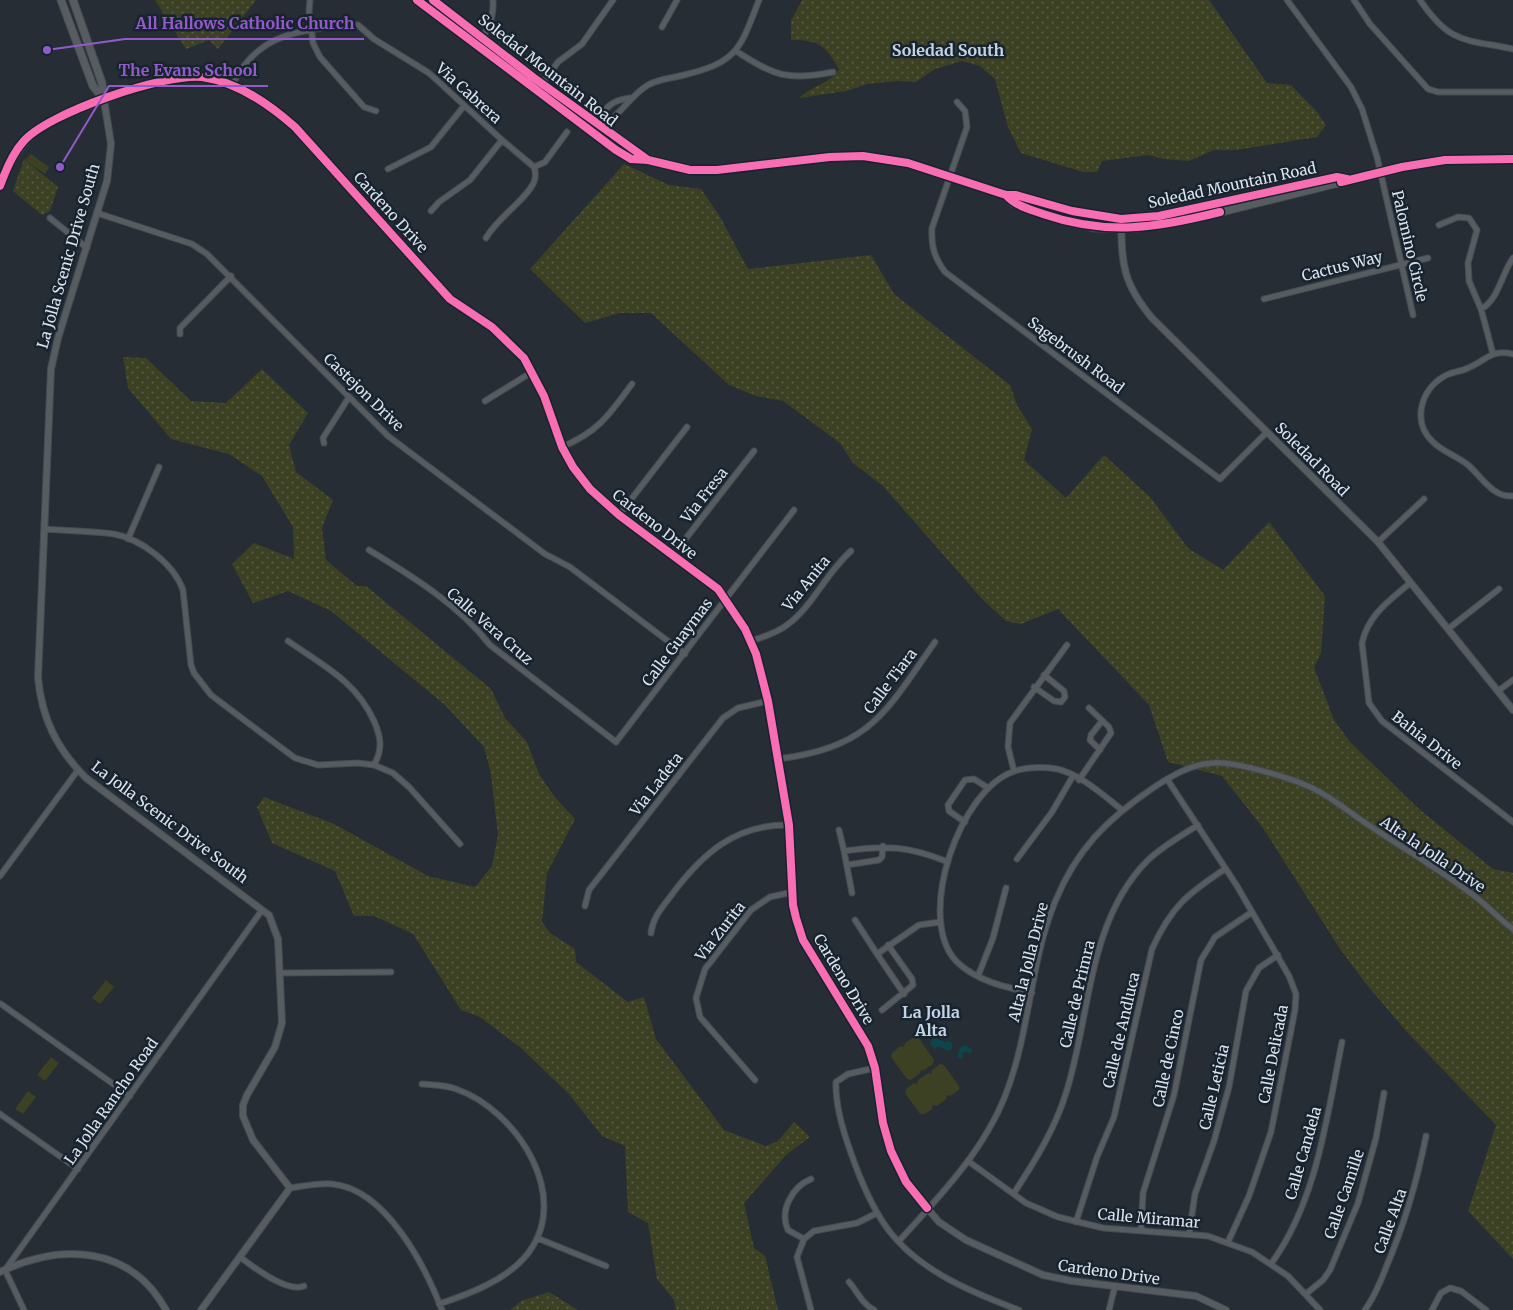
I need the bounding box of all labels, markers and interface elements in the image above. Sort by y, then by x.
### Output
callout: All Hallows Catholic Church [125,8,364,39]
street label: Soledad Mountain Road [475,10,621,130]
text: All Hallows Catholic Church [135,13,355,33]
district label: Soledad South [892,40,1005,60]
callout: The Evans School [109,55,268,86]
street label: Via Cabrera [431,58,506,127]
text: The Evans School [119,60,257,80]
street label: Soledad Mountain Road [1146,158,1318,212]
street label: La Jolla Scenic Drive South [32,161,104,351]
street label: Cardeno Drive [350,168,432,257]
street label: Palomino Circle [1388,188,1432,304]
street label: Cactus Way [1300,247,1385,285]
street label: Sagebrush Road [1024,313,1128,397]
street label: Castejon Drive [320,349,408,435]
street label: Soledad Road [1271,418,1353,500]
street label: Via Fresa [676,463,732,527]
street label: Cardeno Drive [609,485,701,563]
street label: Via Anita [777,552,834,615]
street label: Calle Vera Cruz [443,583,537,669]
street label: Calle Guaymas [638,594,716,690]
street label: Calle Tiara [859,645,921,717]
street label: Bahia Drive [1388,707,1466,773]
street label: Via Ladeta [625,749,687,820]
street label: La Jolla Scenic Drive South [88,757,252,887]
street label: Alta la Jolla Drive [1376,811,1489,896]
street label: Via Zurita [690,897,749,965]
street label: Alta la Jolla Drive [1004,900,1052,1025]
street label: Cardeno Drive [809,930,879,1028]
street label: Calle de Primra [1055,938,1099,1050]
street label: Calle de Andluca [1098,970,1144,1090]
district label: La Jolla Alta [902,1002,960,1040]
street label: Calle Delicada [1254,1003,1292,1105]
street label: Calle de Cinco [1148,1007,1188,1109]
street label: La Jolla Rancho Road [60,1034,162,1168]
street label: Calle Leticia [1195,1042,1233,1132]
street label: Calle Candela [1281,1104,1325,1202]
street label: Calle Camille [1320,1147,1368,1241]
street label: Calle Alta [1369,1186,1411,1256]
street label: Calle Miramar [1097,1204,1201,1232]
street label: Cardeno Drive [1057,1255,1161,1289]

